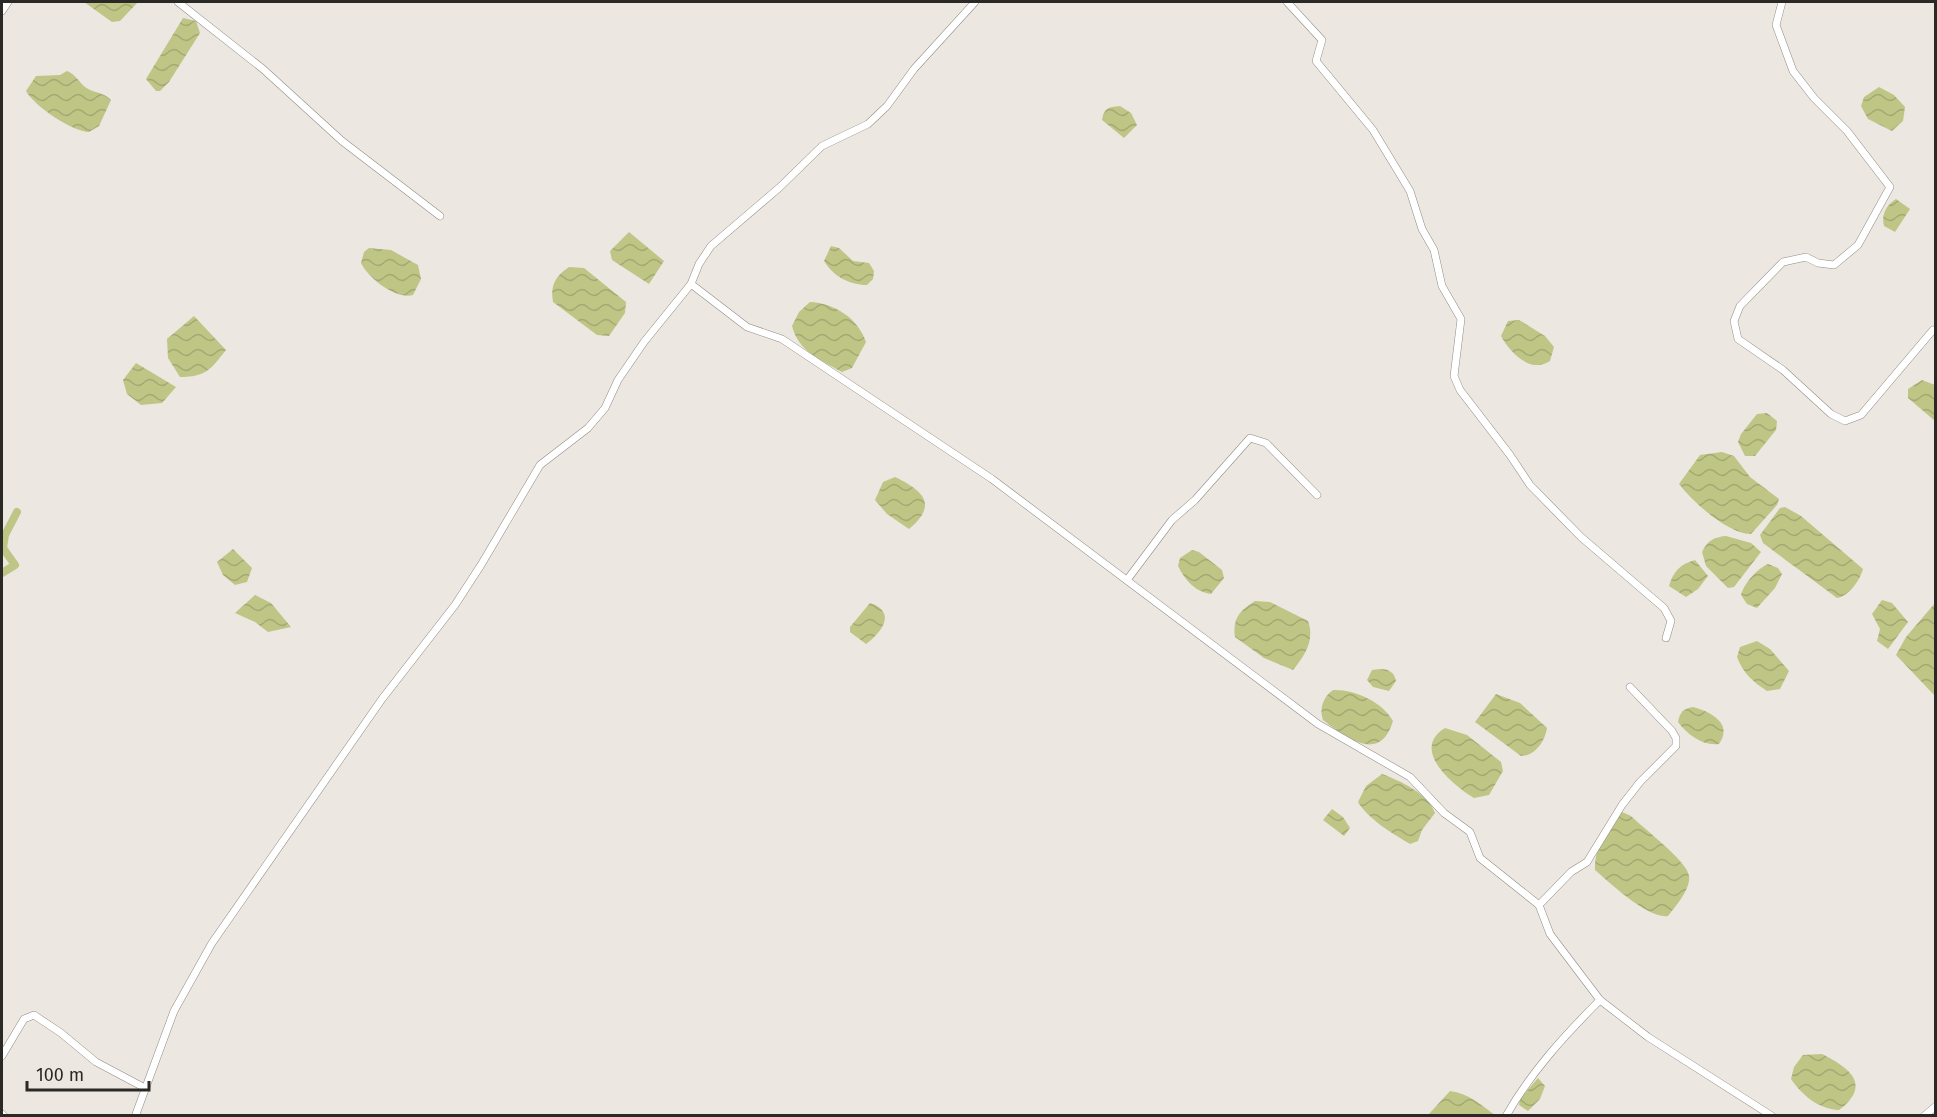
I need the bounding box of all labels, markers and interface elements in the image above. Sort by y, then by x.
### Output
scale bar [27,1054,148,1092]
text: 100 m [36,1064,84,1086]

